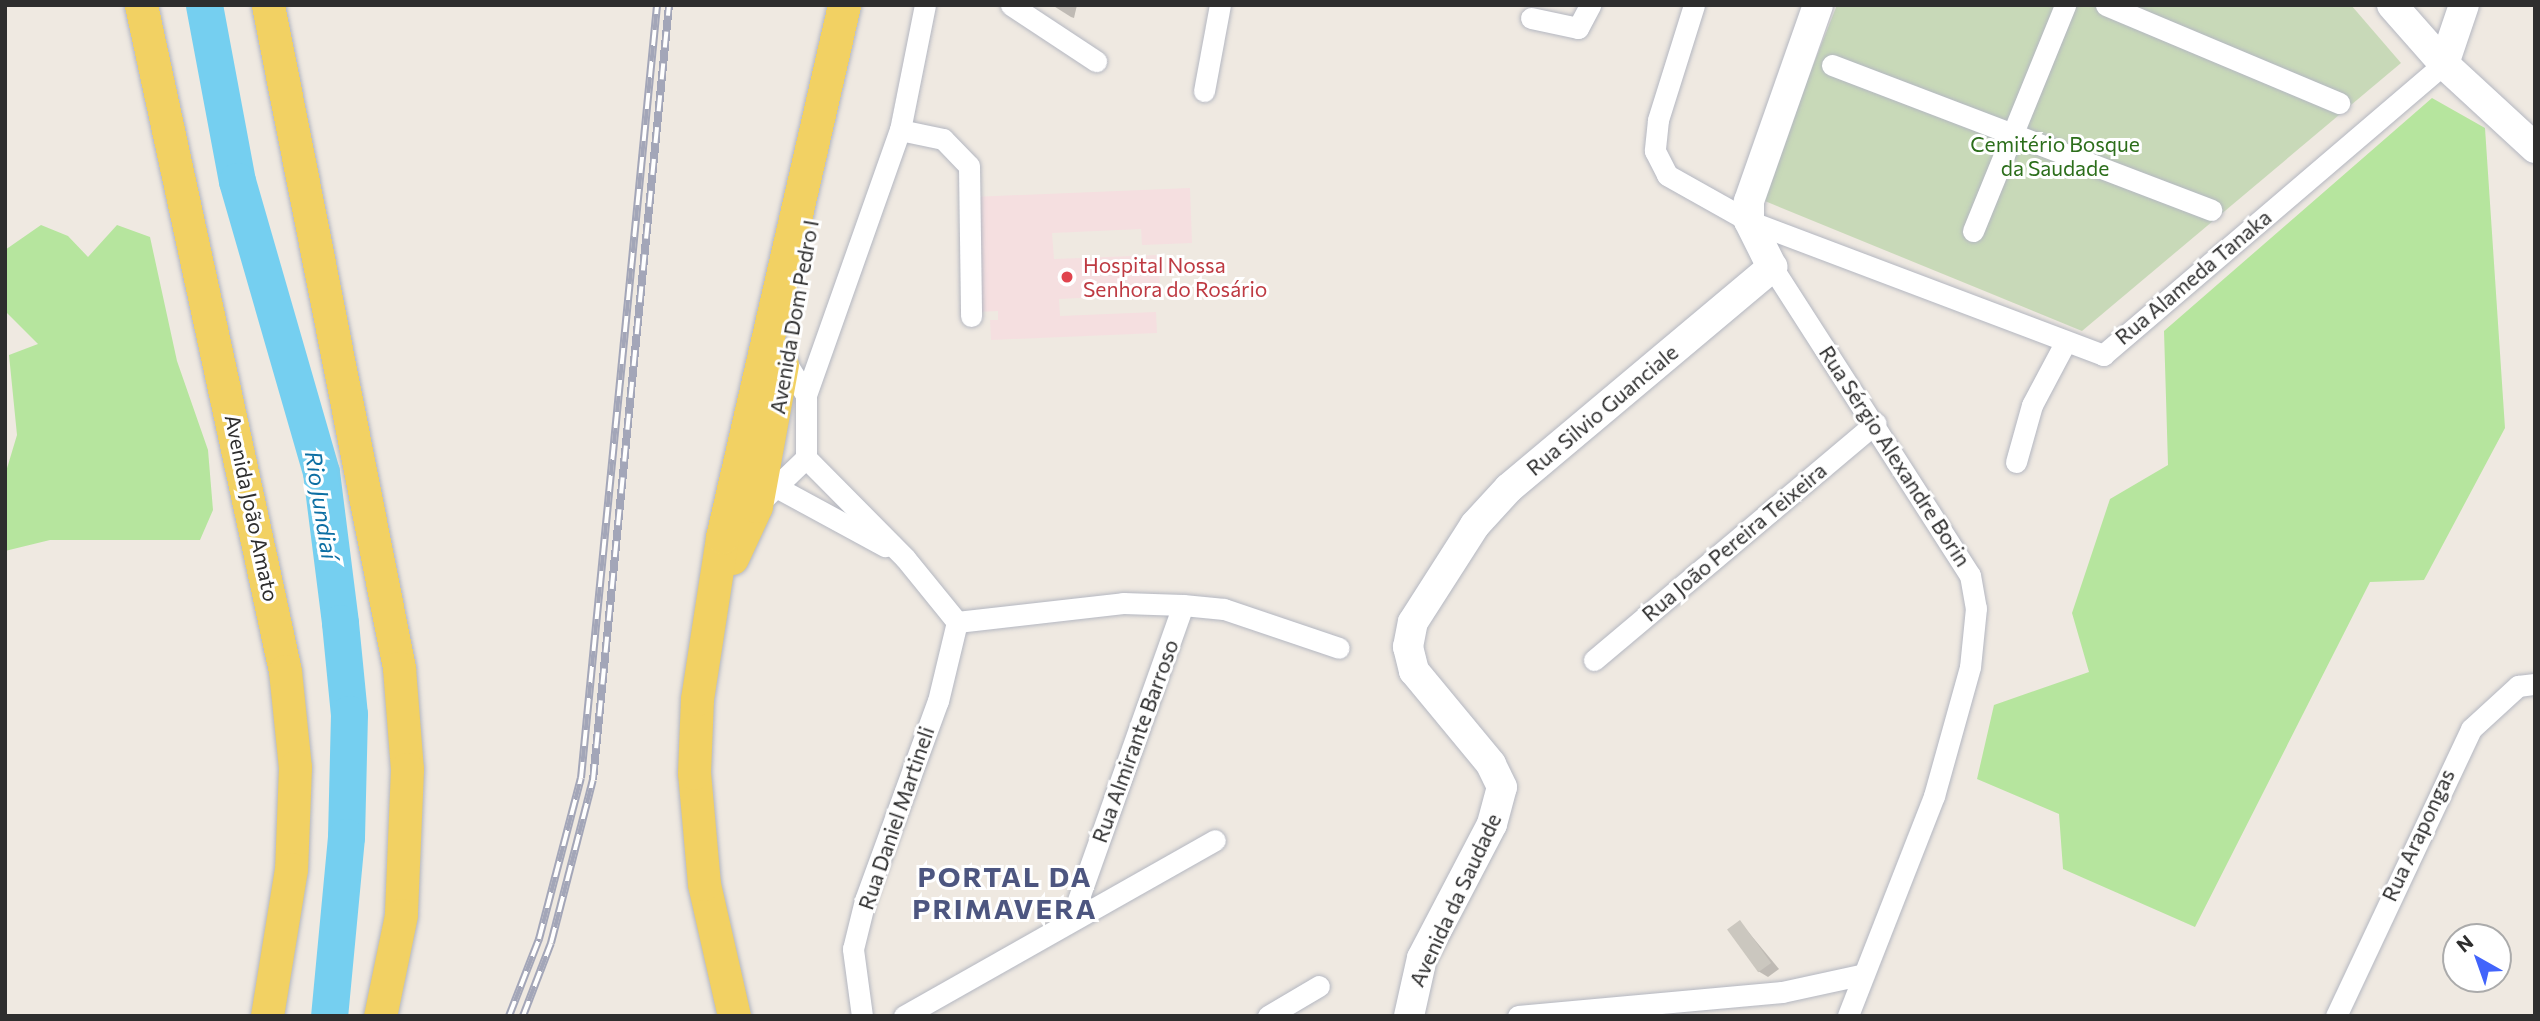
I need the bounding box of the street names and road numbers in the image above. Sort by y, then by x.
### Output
street label: Rua Alameda Tanaka [2110,204,2276,350]
street label: Avenida Dom Pedro I [765,218,823,416]
street label: Rua Silvio Guanciale [1521,339,1683,481]
street label: Rua Sérgio Alexandre Borin [1814,341,1976,571]
street label: Avenida João Amato [220,412,284,604]
street label: Rua João Pereira Teixeira [1637,457,1831,627]
street label: Rua Almirante Barroso [1086,636,1184,846]
street label: Rua Daniel Martineli [853,723,939,913]
street label: Rua Arapongas [2376,765,2460,905]
street label: Avenida da Saudade [1404,809,1506,991]

